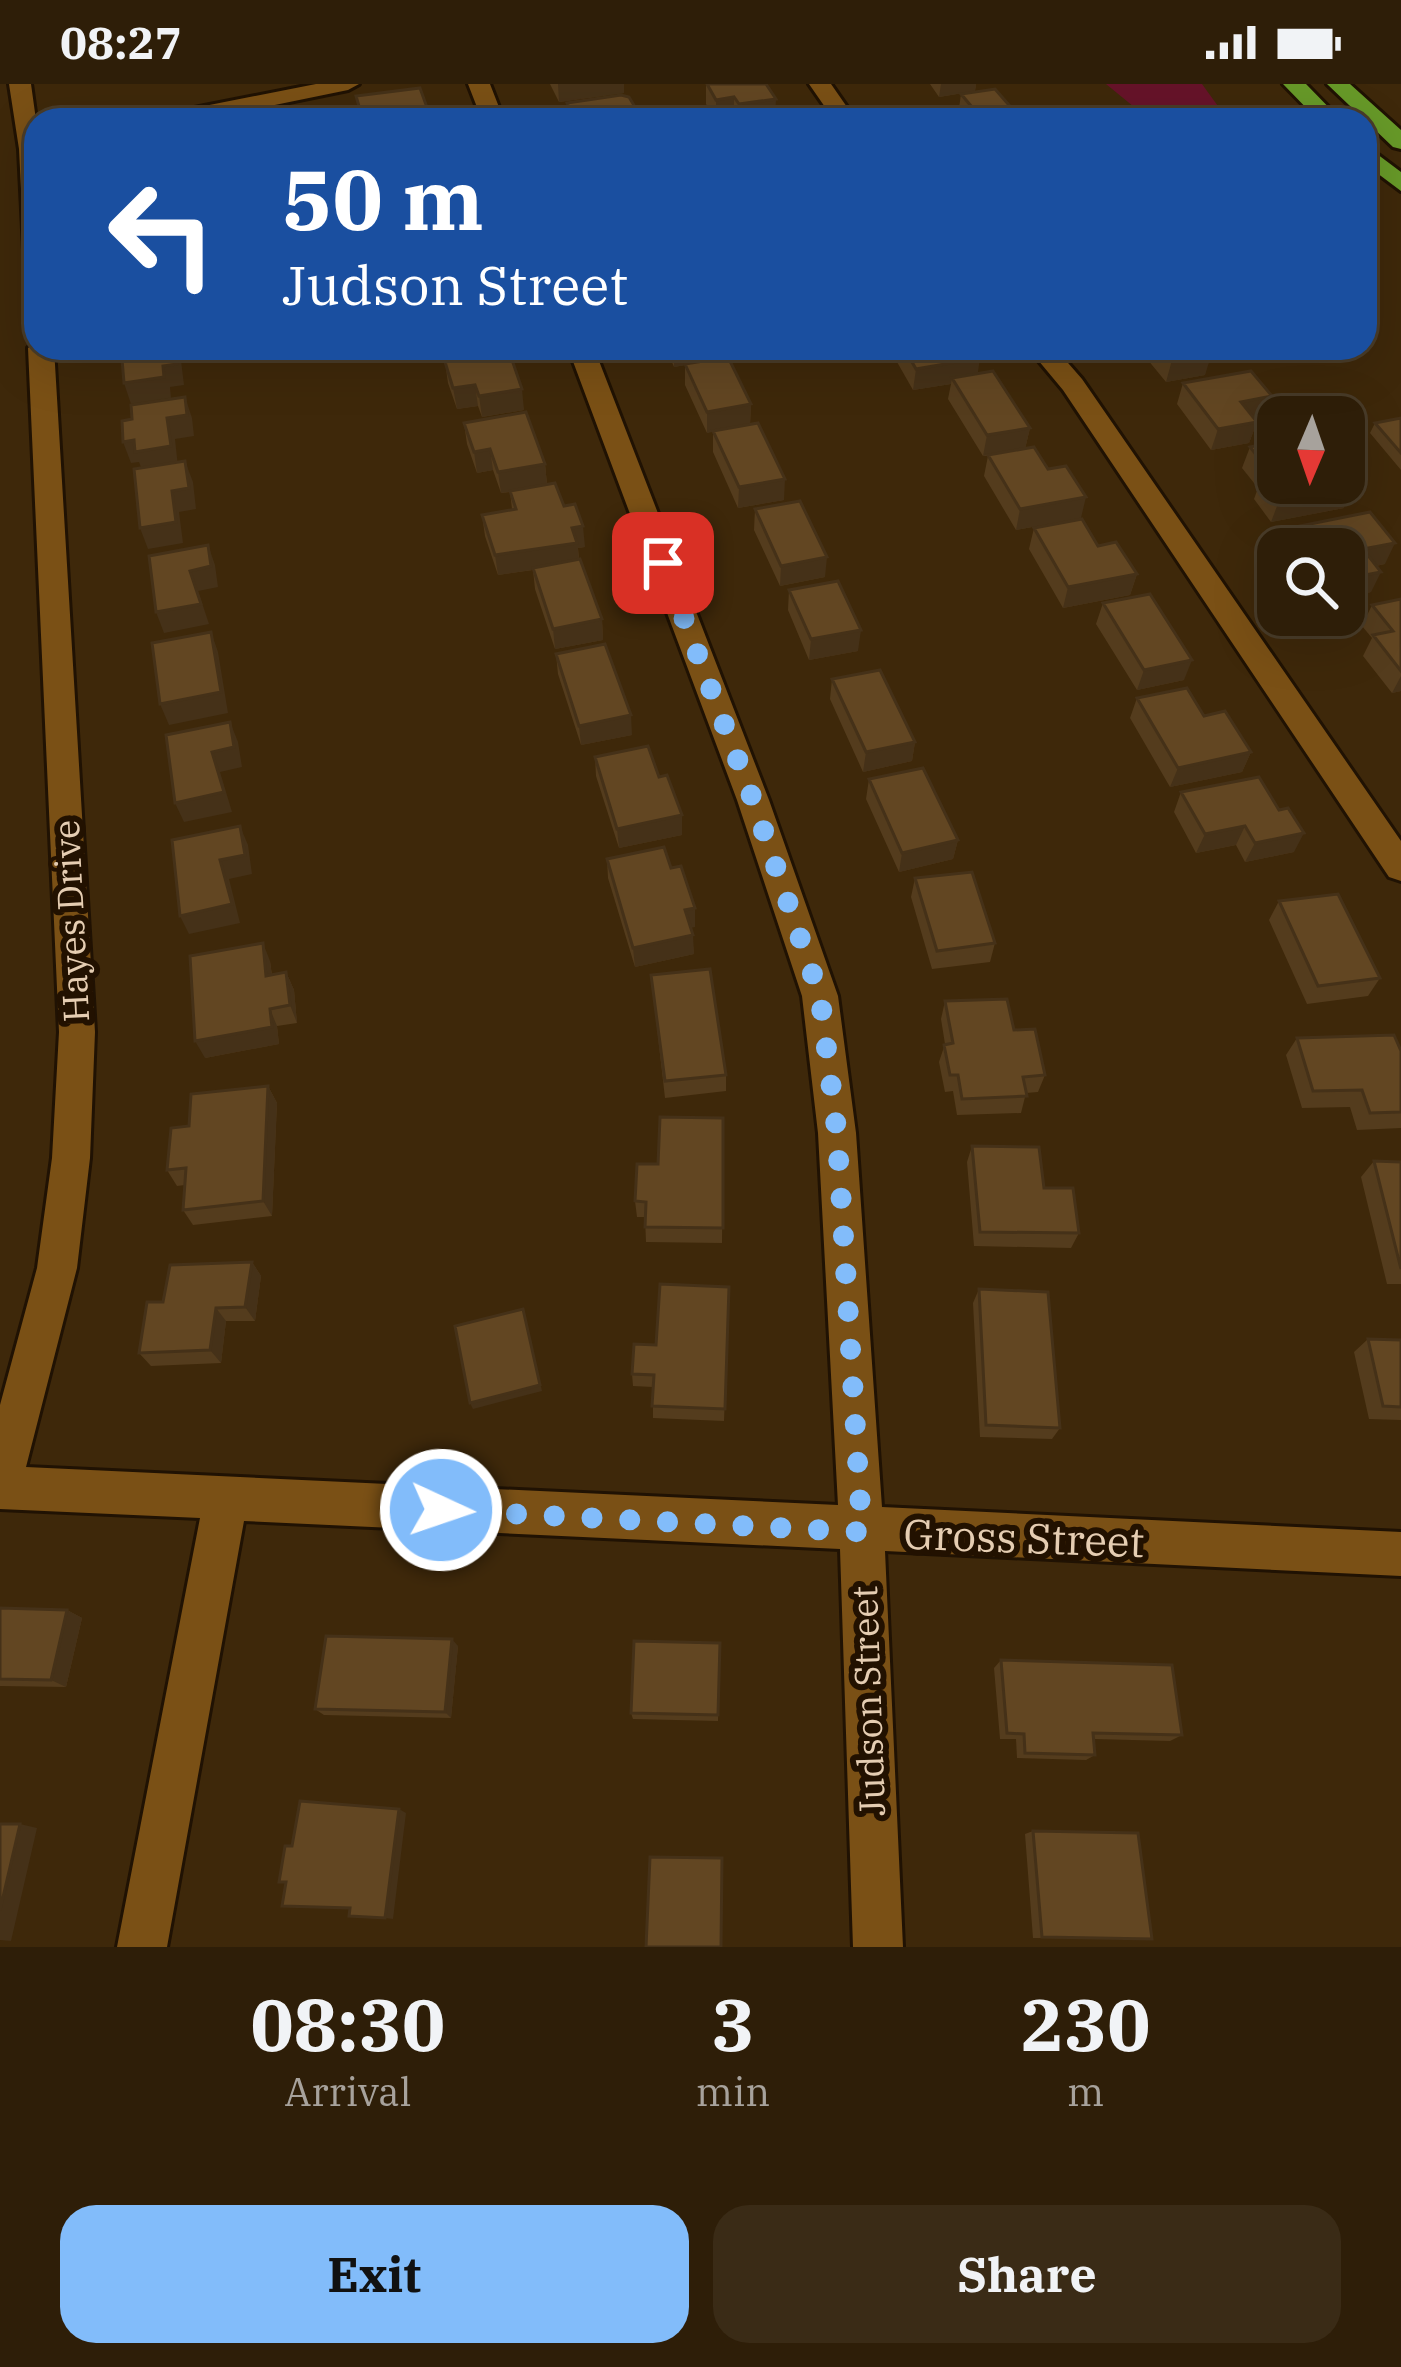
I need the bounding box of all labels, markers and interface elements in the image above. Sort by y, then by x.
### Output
text: 08:27 [60,13,182,71]
text: 50 m [282,144,484,253]
icon: left [84,156,240,312]
text: Judson Street [282,250,628,320]
north arrow [1257,396,1365,504]
map controls [1257,396,1365,636]
pin [612,512,714,614]
button: search [1257,528,1365,636]
icon: arrive [630,530,696,596]
street label: Hayes Drive [42,819,99,1023]
position arrow [378,1447,504,1573]
street label: Gross Street [903,1506,1145,1569]
street label: Judson Street [840,1585,895,1817]
text: 08:30 [251,1977,445,2071]
text: 3 [711,1977,755,2071]
text: 230 [1021,1977,1150,2071]
text: Arrival [284,2066,411,2117]
text: min [696,2066,770,2117]
text: m [1067,2066,1104,2117]
button: Exit [60,2205,689,2343]
button: Share [713,2205,1341,2343]

